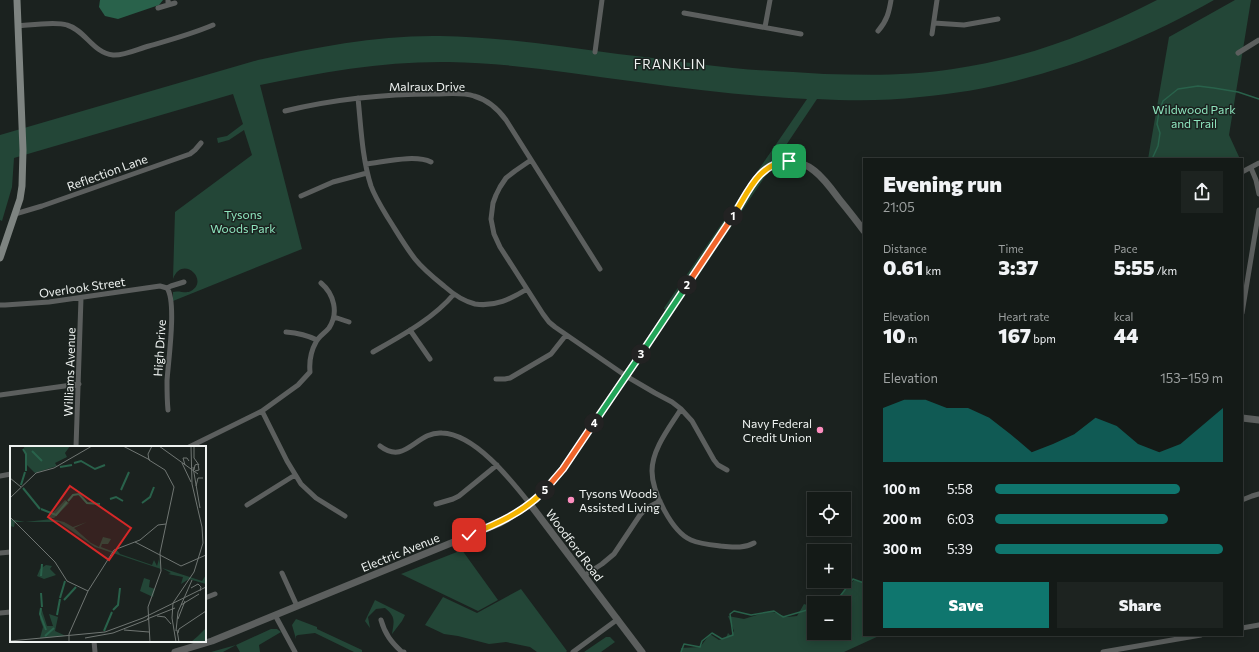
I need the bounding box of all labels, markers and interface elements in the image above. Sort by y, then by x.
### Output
district label: FRANKLIN [634,56,706,72]
street label: Malraux Drive [389,79,465,93]
park label: Wildwood Park and Trail [1152,102,1236,130]
pin [772,144,806,178]
icon: arrive [778,150,800,172]
street label: Reflection Lane [65,151,149,193]
text: Evening run [883,170,1002,197]
button: share [1181,171,1223,213]
text: 21:05 [883,199,915,215]
pin: 1 [723,206,743,226]
park label: Tysons Woods Park [210,207,276,235]
text: 1 [731,209,735,222]
text: Distance [883,242,927,255]
text: Time [998,242,1024,255]
text: Pace [1114,242,1138,255]
text: 0.61 [883,255,923,279]
text: 3:37 [998,255,1039,279]
text: 5:55 [1114,255,1155,279]
text: km [923,264,941,277]
text: /km [1155,264,1177,277]
street label: Overlook Street [38,274,126,300]
pin: 2 [677,275,697,295]
text: 2 [684,278,690,291]
text: Elevation [883,310,929,323]
text: Heart rate [998,310,1049,323]
text: kcal [1114,310,1133,323]
street label: High Drive [150,319,168,377]
text: 10 [883,323,906,347]
text: 167 [998,323,1031,347]
text: 44 [1114,323,1139,347]
street label: Williams Avenue [60,327,78,417]
text: m [906,332,917,345]
text: bpm [1031,332,1056,345]
pin: 3 [631,344,651,364]
text: 3 [638,347,644,360]
text: Elevation [883,370,938,386]
text: 153–159 m [1160,370,1223,386]
pin: 4 [584,413,604,433]
text: 4 [591,416,597,429]
place label: Navy Federal Credit Union [742,416,812,444]
marker: Navy Federal Credit Union [815,425,825,435]
inset map [10,446,206,642]
pin: 5 [535,480,555,500]
text: 100 m [883,481,920,497]
text: 5:58 [947,481,973,497]
text: 5 [542,483,548,496]
place label: Tysons Woods Assisted Living [579,486,660,514]
map controls [807,492,851,640]
button: locate [807,492,851,536]
marker: Tysons Woods Assisted Living [566,495,576,505]
street label: Woodford Road [543,506,607,584]
text: 200 m [883,511,921,527]
text: 6:03 [947,511,974,527]
pin [452,518,486,552]
icon: check [458,524,480,546]
street label: Electric Avenue [359,530,441,574]
text: 300 m [883,541,922,557]
text: 5:39 [947,541,973,557]
button: + [807,544,851,588]
button: Save [883,582,1049,628]
button: Share [1057,582,1223,628]
button: − [807,596,851,640]

